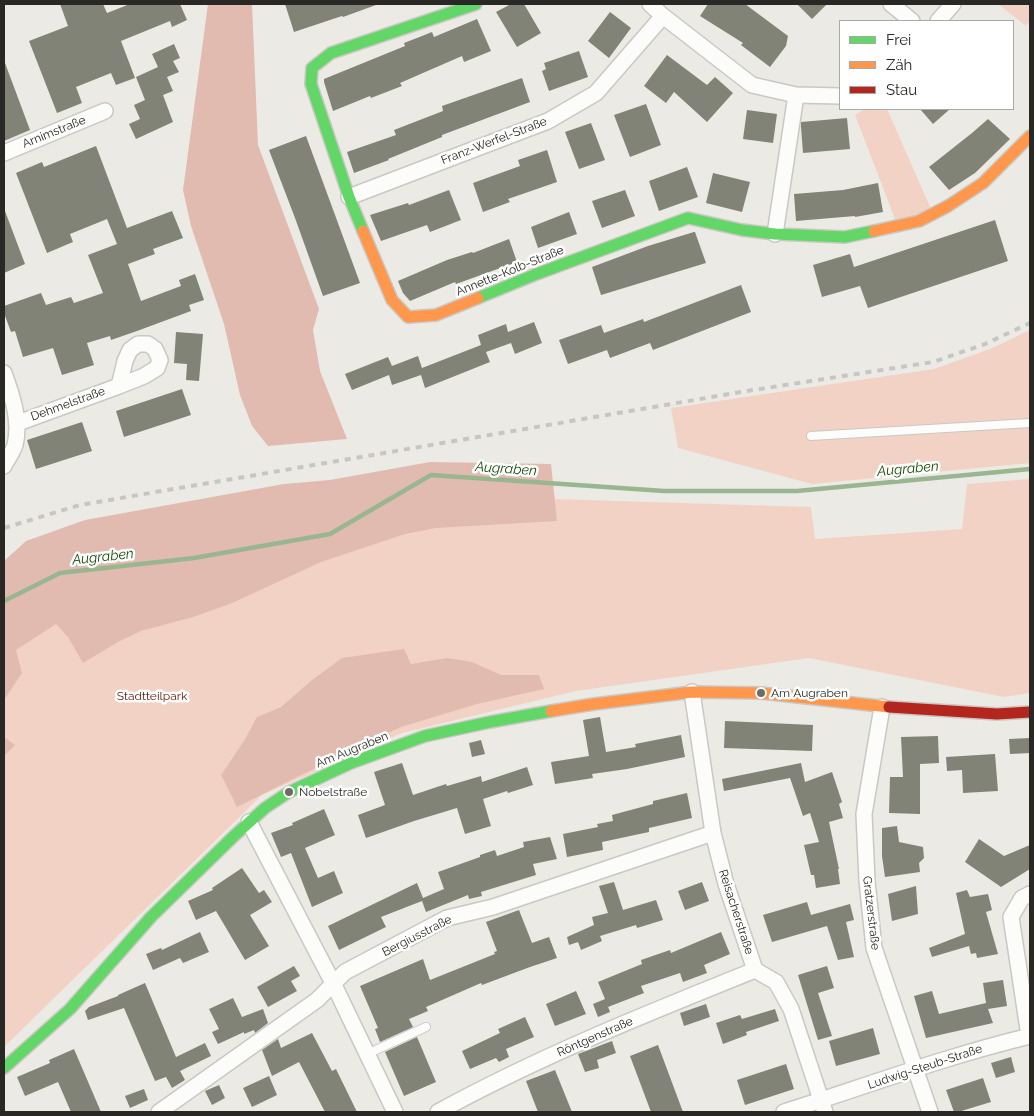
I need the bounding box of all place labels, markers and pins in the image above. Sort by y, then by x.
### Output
place label: Am Augraben [771,686,848,700]
marker: Am Augraben [755,687,767,699]
place label: Nobelstraße [299,785,367,799]
marker: Nobelstraße [283,786,295,798]

